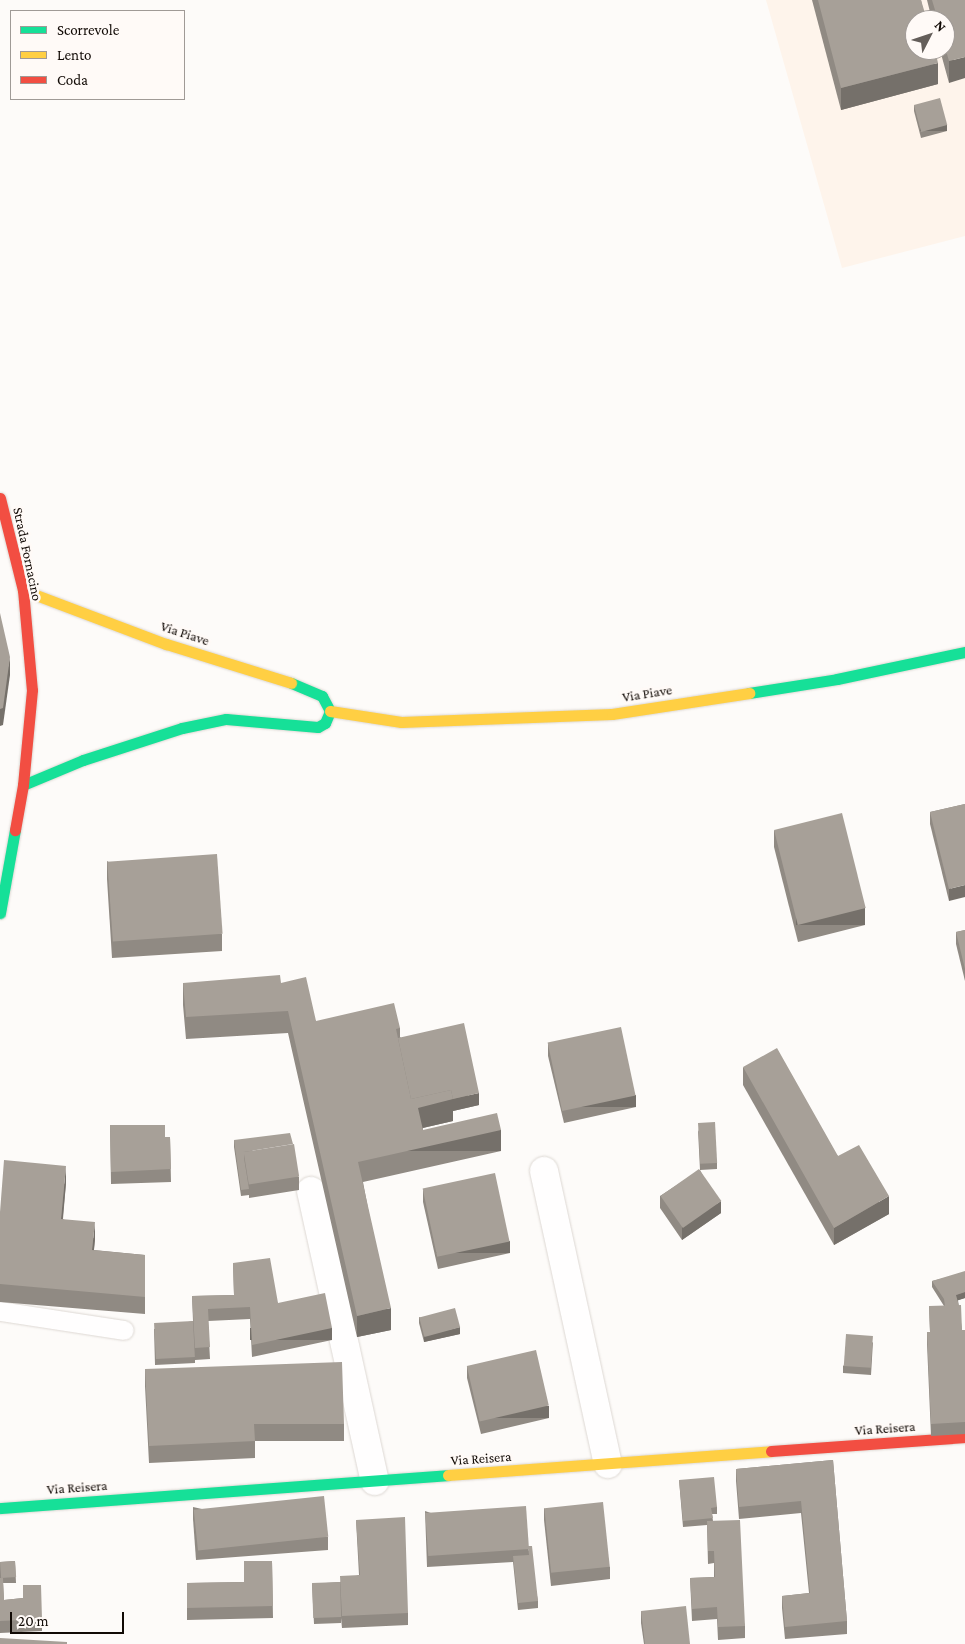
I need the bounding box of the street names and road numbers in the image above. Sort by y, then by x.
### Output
street label: Strada Fornacino [10,506,46,602]
street label: Via Piave [159,617,211,649]
street label: Via Piave [621,681,673,705]
street label: Via Reisera [854,1418,916,1438]
street label: Via Reisera [450,1448,512,1468]
street label: Via Reisera [46,1477,108,1497]

